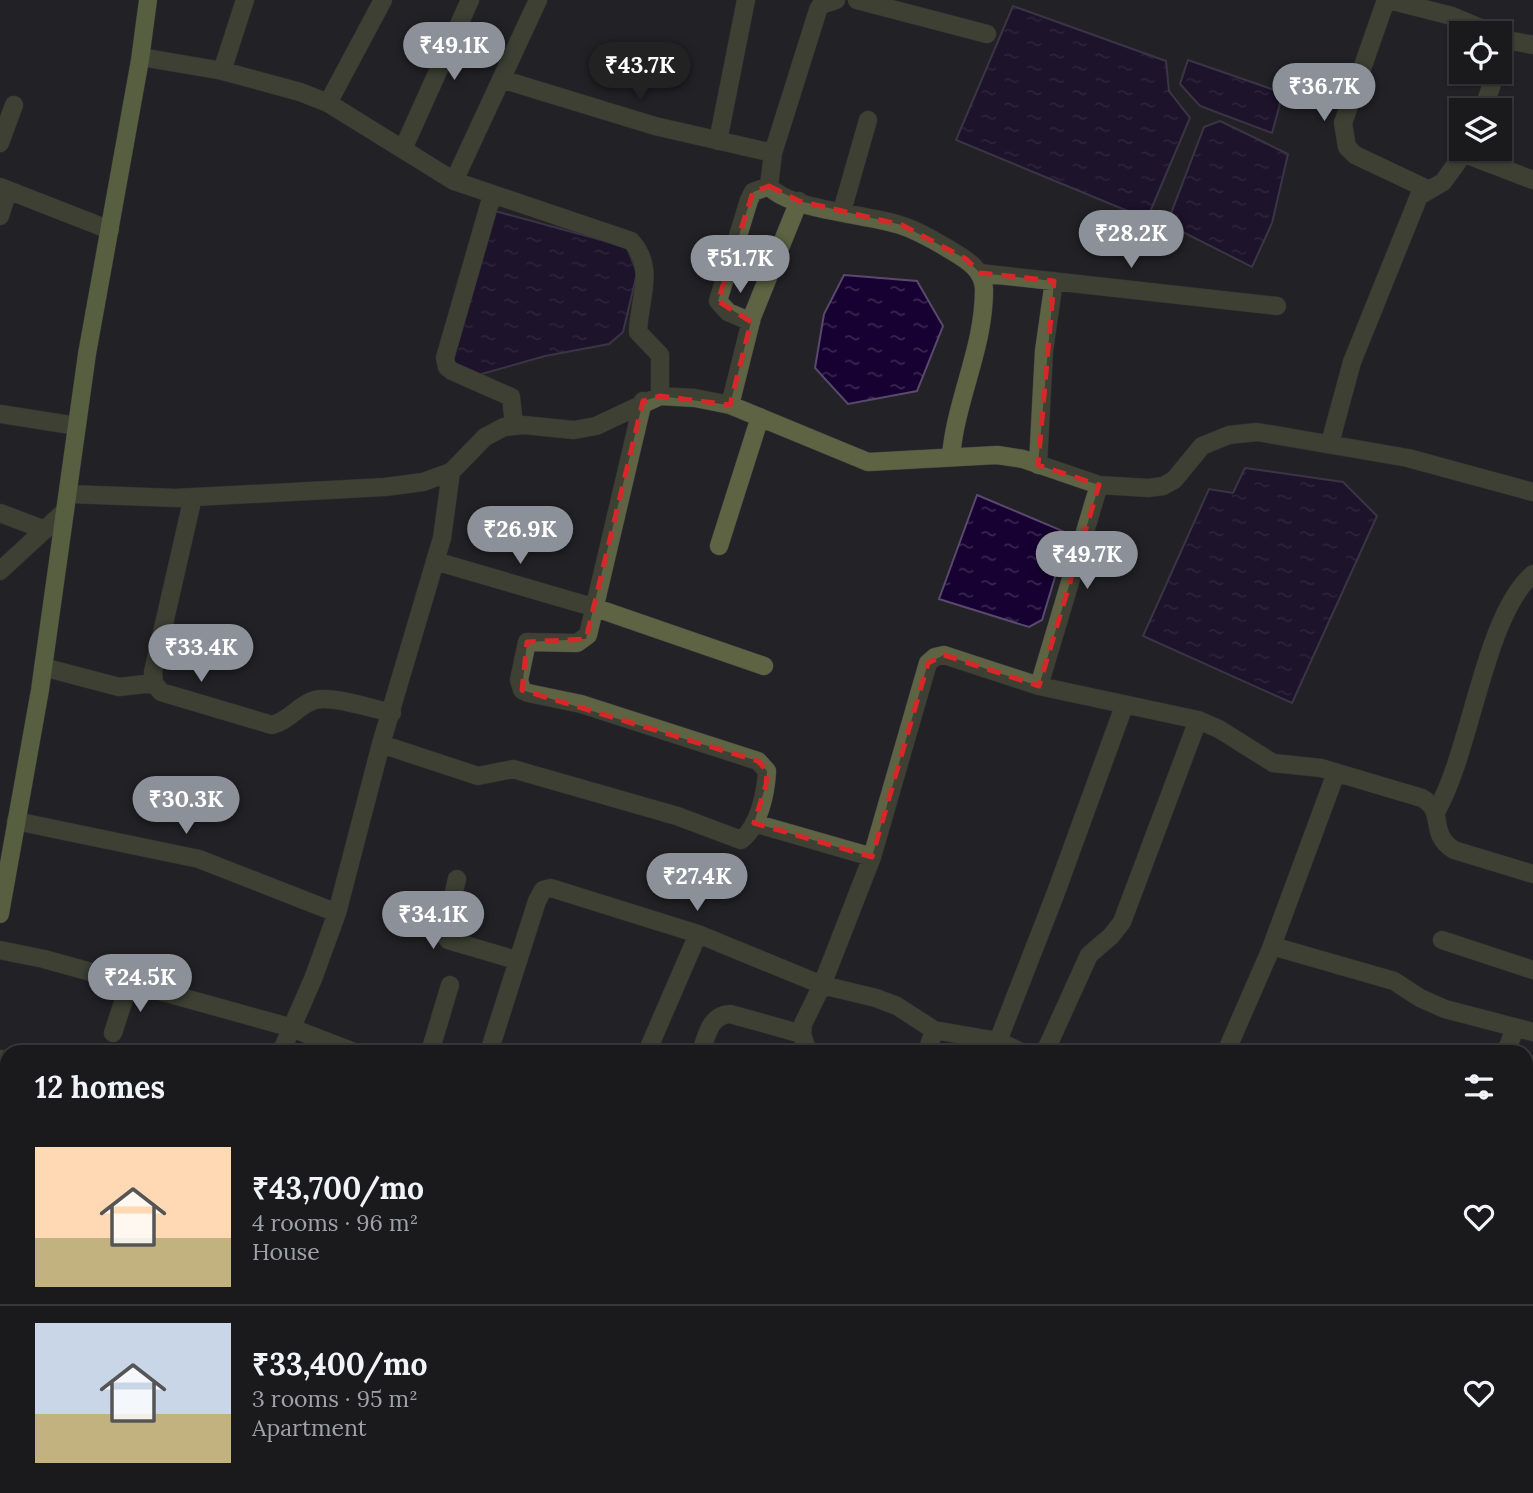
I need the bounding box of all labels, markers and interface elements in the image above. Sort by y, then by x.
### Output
map controls [1449,21,1512,161]
button: locate [1449,21,1512,84]
pin: ₹49.1K [397,22,511,82]
text: ₹49.1K [419,30,489,59]
pin: ₹43.7K [583,42,697,102]
text: ₹43.7K [605,50,675,79]
pin: ₹36.7K [1267,64,1381,123]
text: ₹36.7K [1288,71,1360,100]
button: layers [1449,98,1512,161]
pin: ₹28.2K [1074,210,1188,270]
text: ₹28.2K [1095,218,1167,247]
pin: ₹51.7K [683,236,797,295]
text: ₹51.7K [707,243,773,272]
pin: ₹26.9K [463,506,577,566]
text: ₹26.9K [483,514,557,543]
pin: ₹49.7K [1030,532,1144,591]
text: ₹49.7K [1052,539,1122,568]
pin: ₹33.4K [144,624,258,684]
text: ₹33.4K [164,632,238,661]
pin: ₹30.3K [129,776,243,836]
text: ₹30.3K [149,784,223,813]
pin: ₹27.4K [640,853,754,913]
text: ₹27.4K [662,861,732,890]
pin: ₹34.1K [376,892,490,951]
text: ₹34.1K [398,899,468,928]
pin: ₹24.5K [83,954,197,1014]
text: ₹24.5K [104,962,176,991]
text: 12 homes [35,1068,165,1106]
icon: filters [1460,1068,1498,1106]
text: ₹43,700/mo [252,1169,424,1207]
icon: home [91,1175,175,1259]
icon: heart [1460,1198,1498,1236]
text: 4 rooms · 96 m² [252,1208,418,1237]
text: House [252,1237,320,1266]
text: ₹33,400/mo [252,1345,428,1383]
icon: home [91,1351,175,1435]
icon: heart [1460,1374,1498,1412]
text: 3 rooms · 95 m² [252,1384,418,1413]
text: Apartment [252,1413,367,1442]

